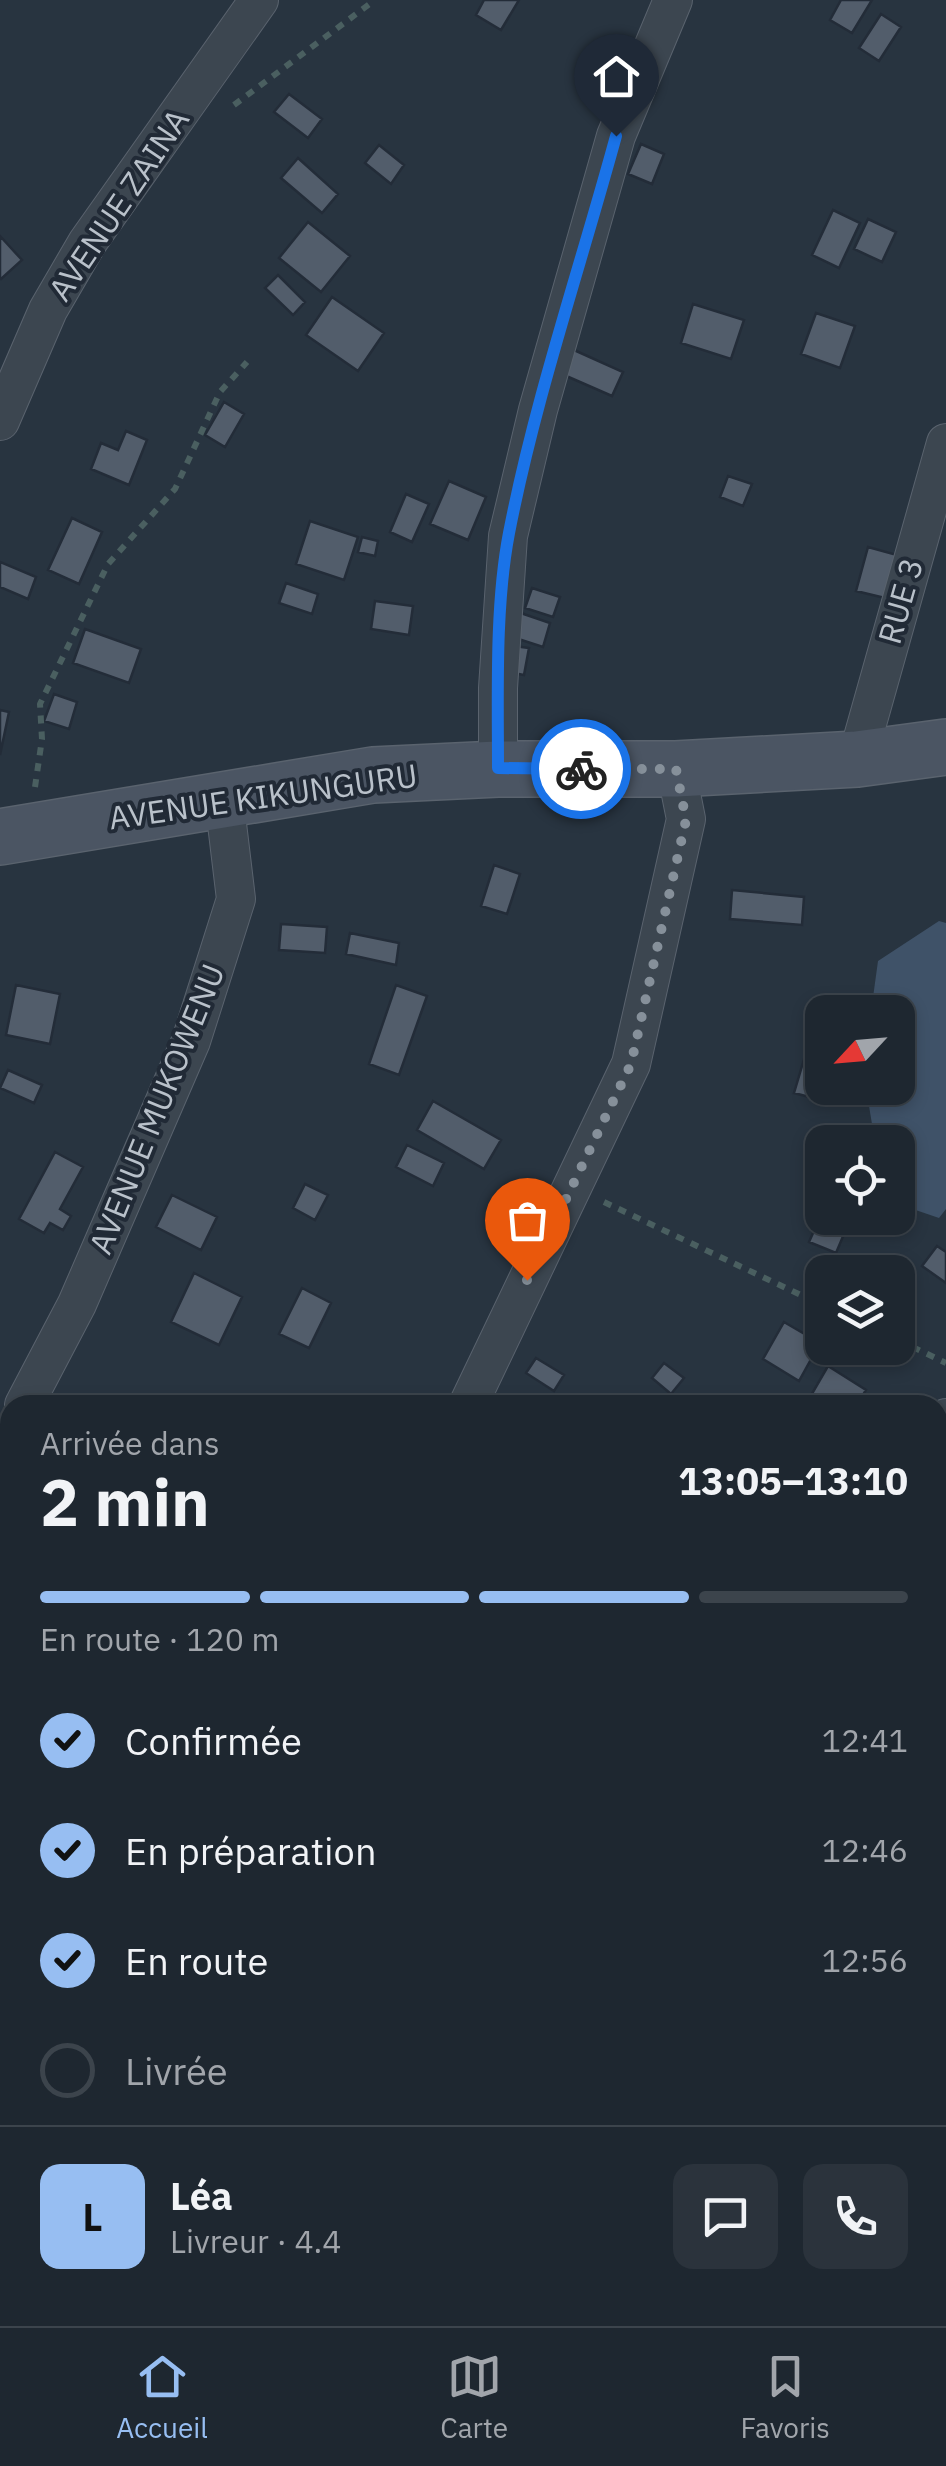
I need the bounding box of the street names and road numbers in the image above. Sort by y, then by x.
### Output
street label: AVENUE ZAINA [38,100,198,309]
street label: RUE 3 [868,553,932,648]
street label: AVENUE KIKUNGURU [106,754,420,838]
street label: AVENUE MUKOWENU [79,957,233,1260]

